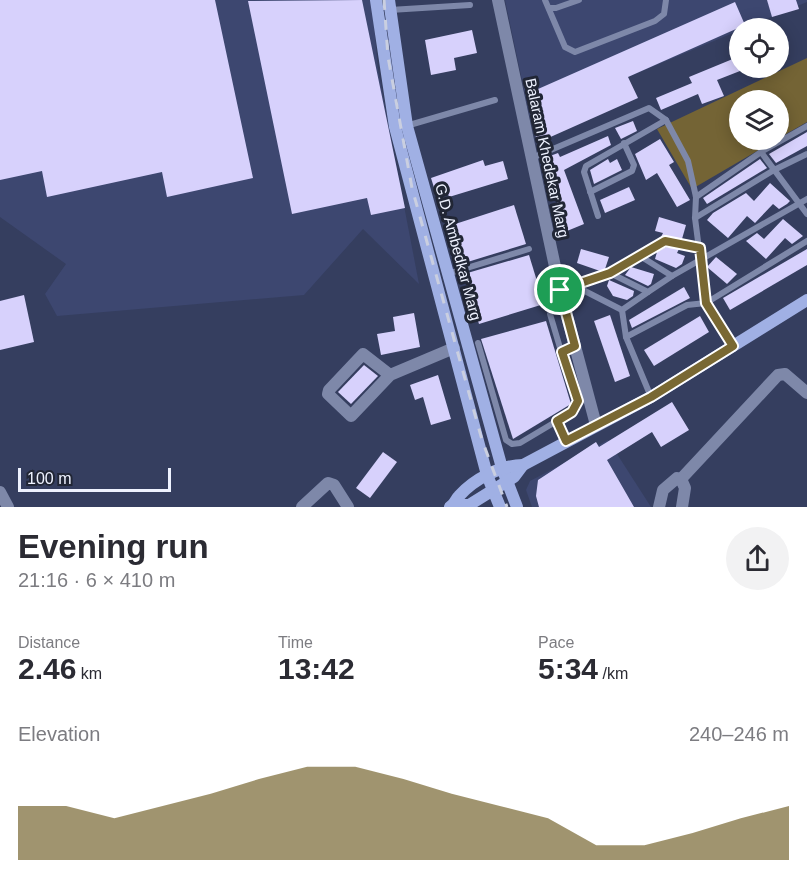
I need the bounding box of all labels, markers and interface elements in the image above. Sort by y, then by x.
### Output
map controls [729,18,789,150]
button: locate [729,18,789,78]
street label: Balaram Khedekar Marg [522,77,573,239]
button: layers [729,90,789,150]
street label: G.D. Ambedkar Marg [432,182,485,322]
pin [534,264,585,315]
icon: arrive [543,273,576,306]
scale bar [18,465,171,492]
text: 100 m [27,470,71,487]
button: share [726,527,789,590]
text: Evening run [18,528,209,565]
text: 21:16 · 6 × 410 m [18,569,175,591]
text: Distance [18,634,80,651]
text: Time [278,634,313,651]
text: Pace [538,634,574,651]
text: 2.46 [18,652,76,685]
text: 13:42 [278,652,355,685]
text: 5:34 [538,652,598,685]
text: km [76,665,102,682]
text: /km [598,665,628,682]
text: Elevation [18,723,100,745]
text: 240–246 m [689,723,789,745]

